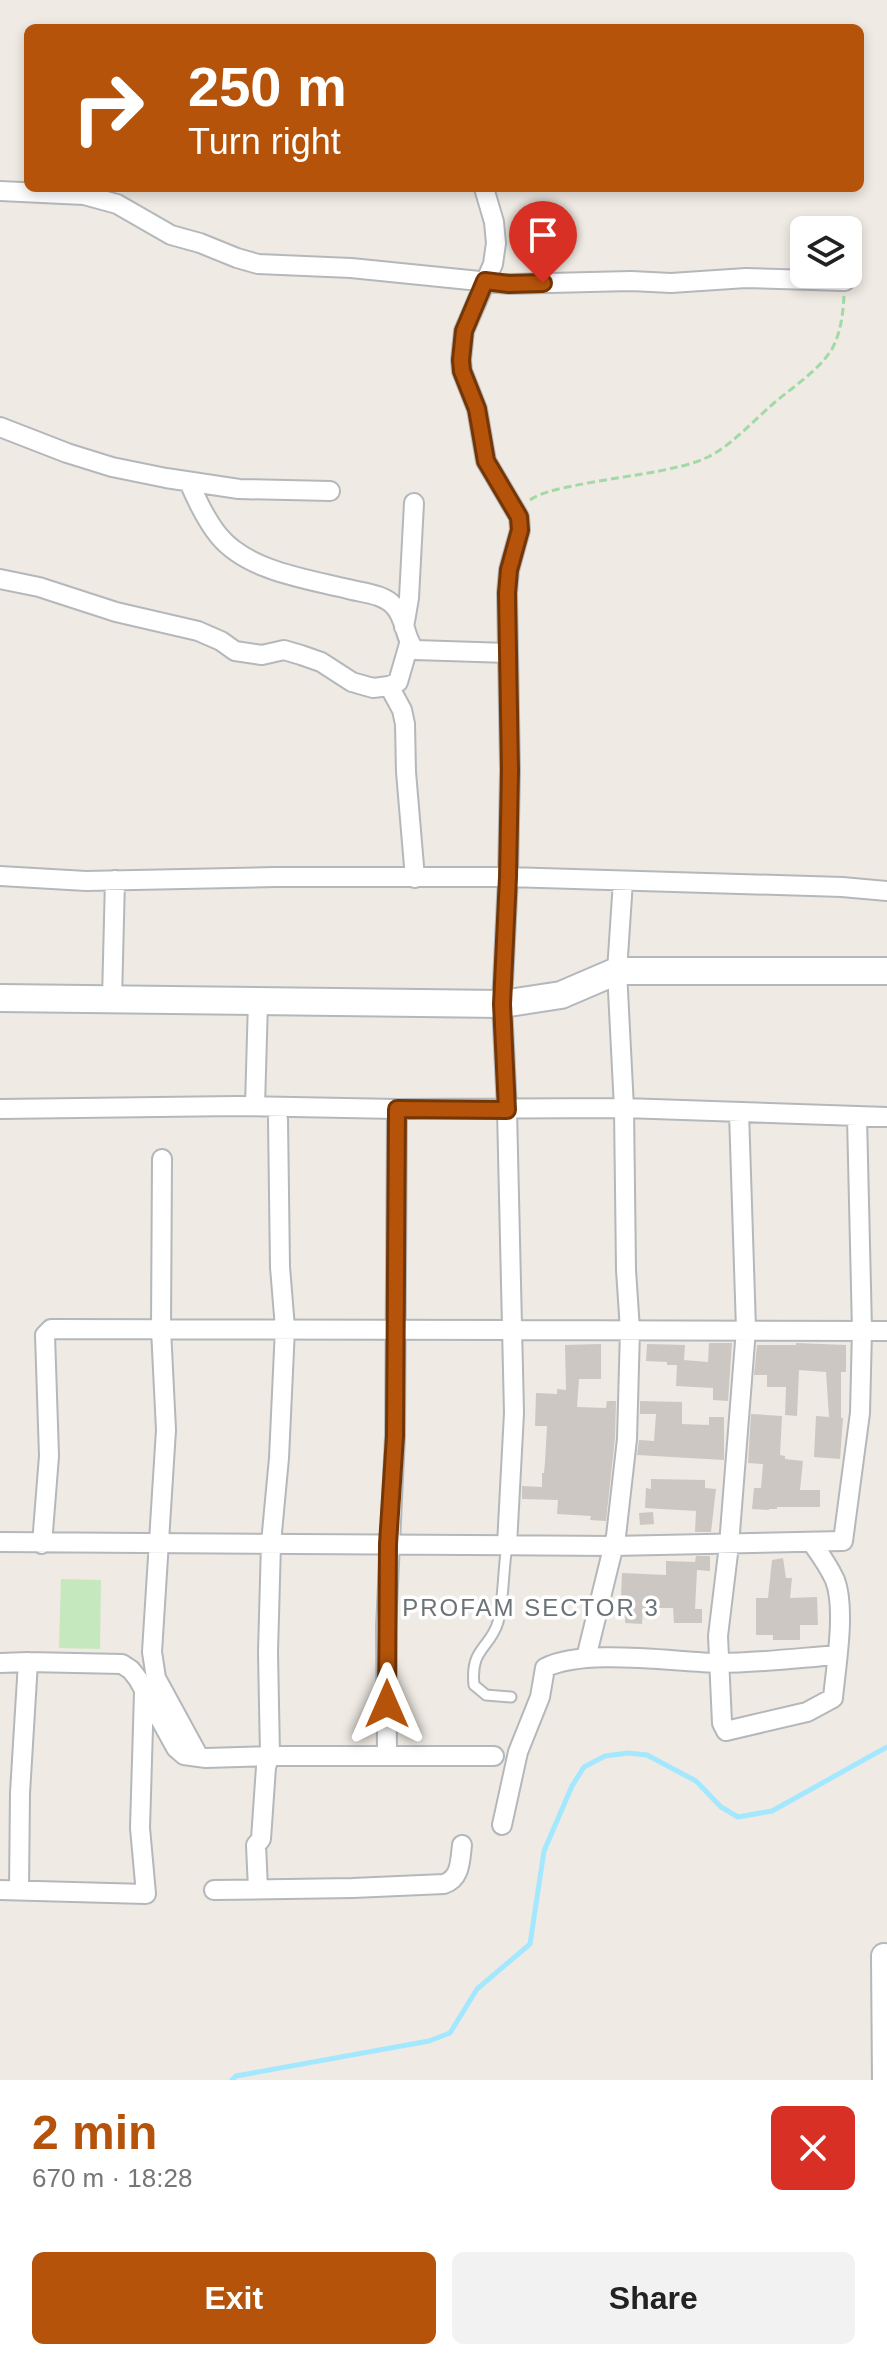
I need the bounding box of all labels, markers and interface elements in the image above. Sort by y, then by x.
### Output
text: 250 m [188,55,347,118]
icon: right [56,56,160,160]
text: Turn right [188,121,341,162]
pin [509,201,577,283]
icon: arrive [521,213,565,257]
map controls [790,216,862,288]
button: layers [790,216,862,288]
district label: PROFAM SECTOR 3 [402,1594,660,1621]
position arrow [345,1662,429,1746]
text: 2 min [32,2106,157,2159]
button: close [771,2106,855,2190]
text: 670 m · 18:28 [32,2163,192,2193]
button: Exit [32,2252,436,2344]
button: Share [452,2252,855,2344]

